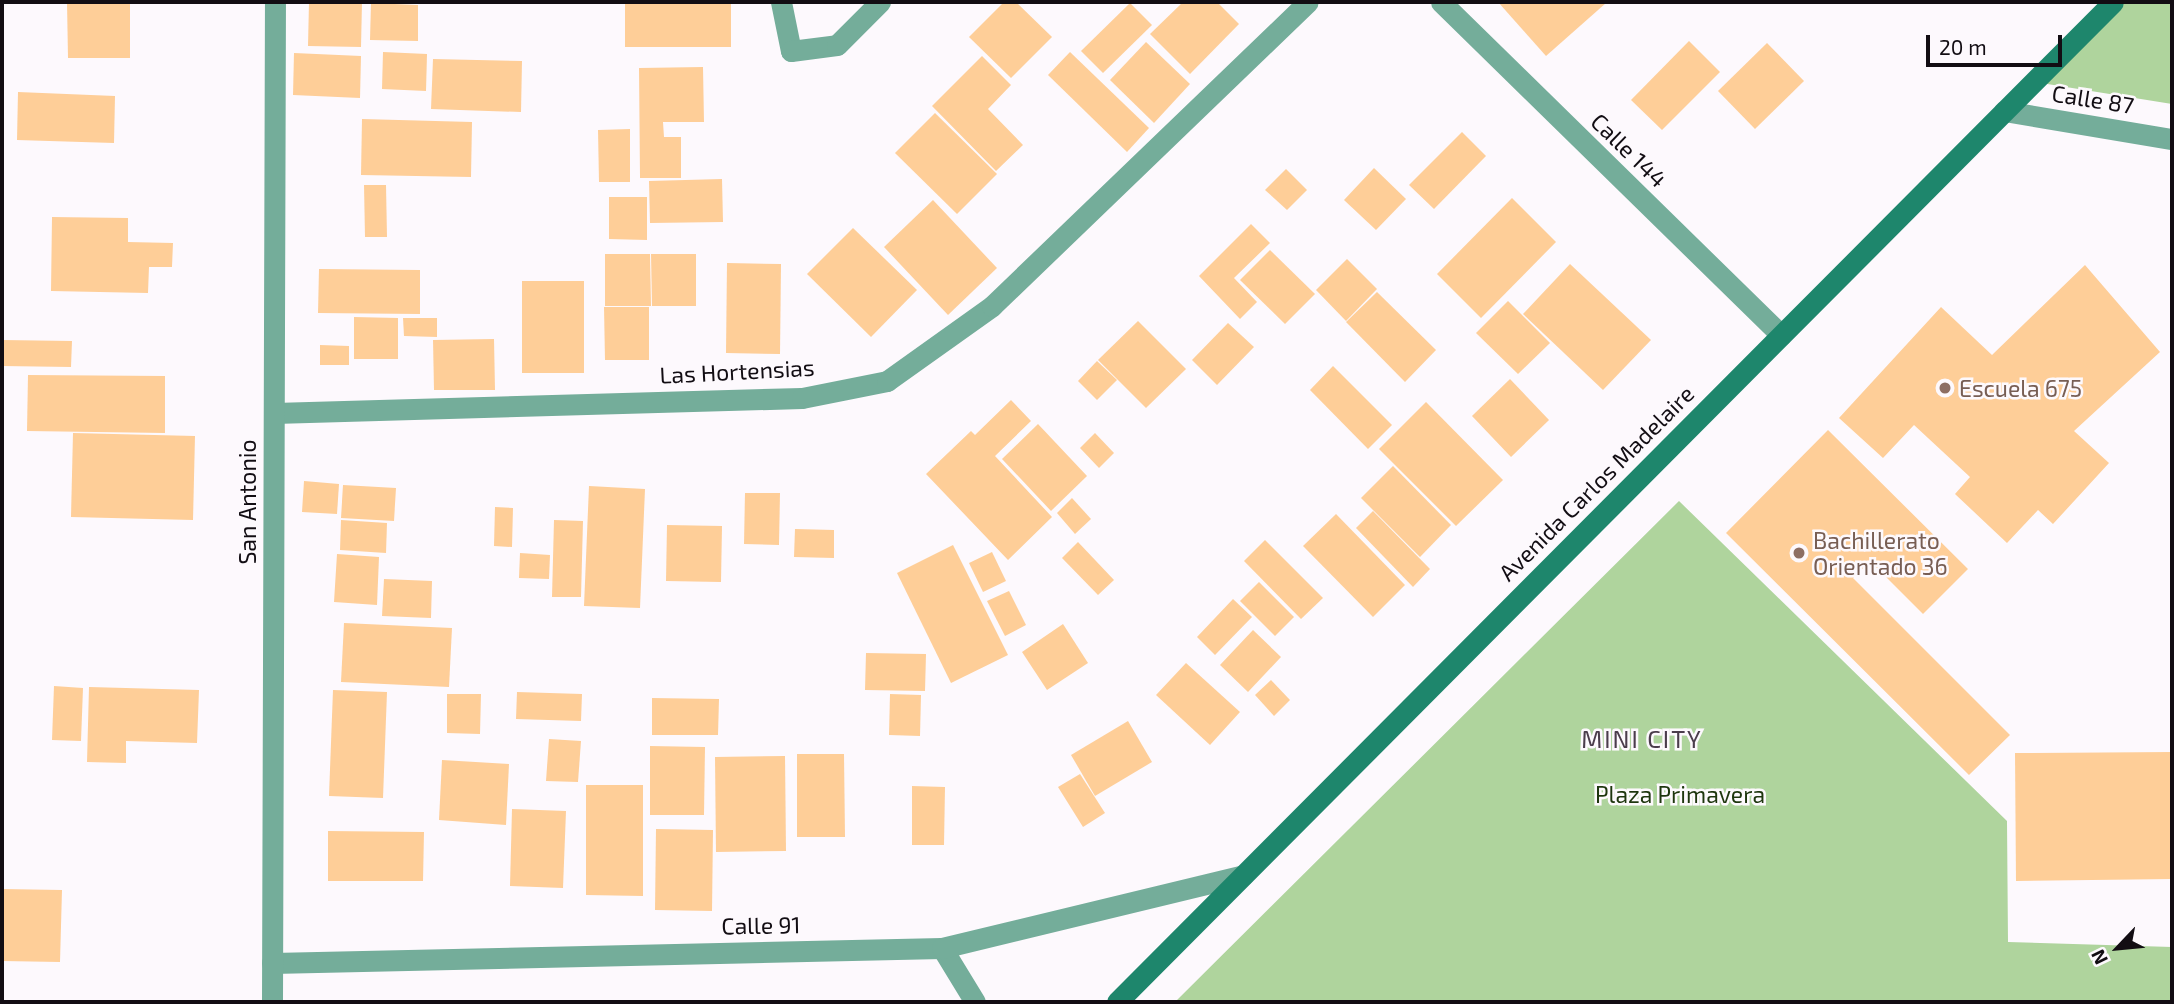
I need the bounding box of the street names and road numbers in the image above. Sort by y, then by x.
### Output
street label: Calle 87 [2050,79,2136,119]
street label: Calle 144 [1585,107,1673,193]
street label: Las Hortensias [659,353,815,389]
street label: Avenida Carlos Madelaire [1493,380,1699,586]
street label: San Antonio [233,439,261,565]
street label: Calle 91 [721,911,801,939]

